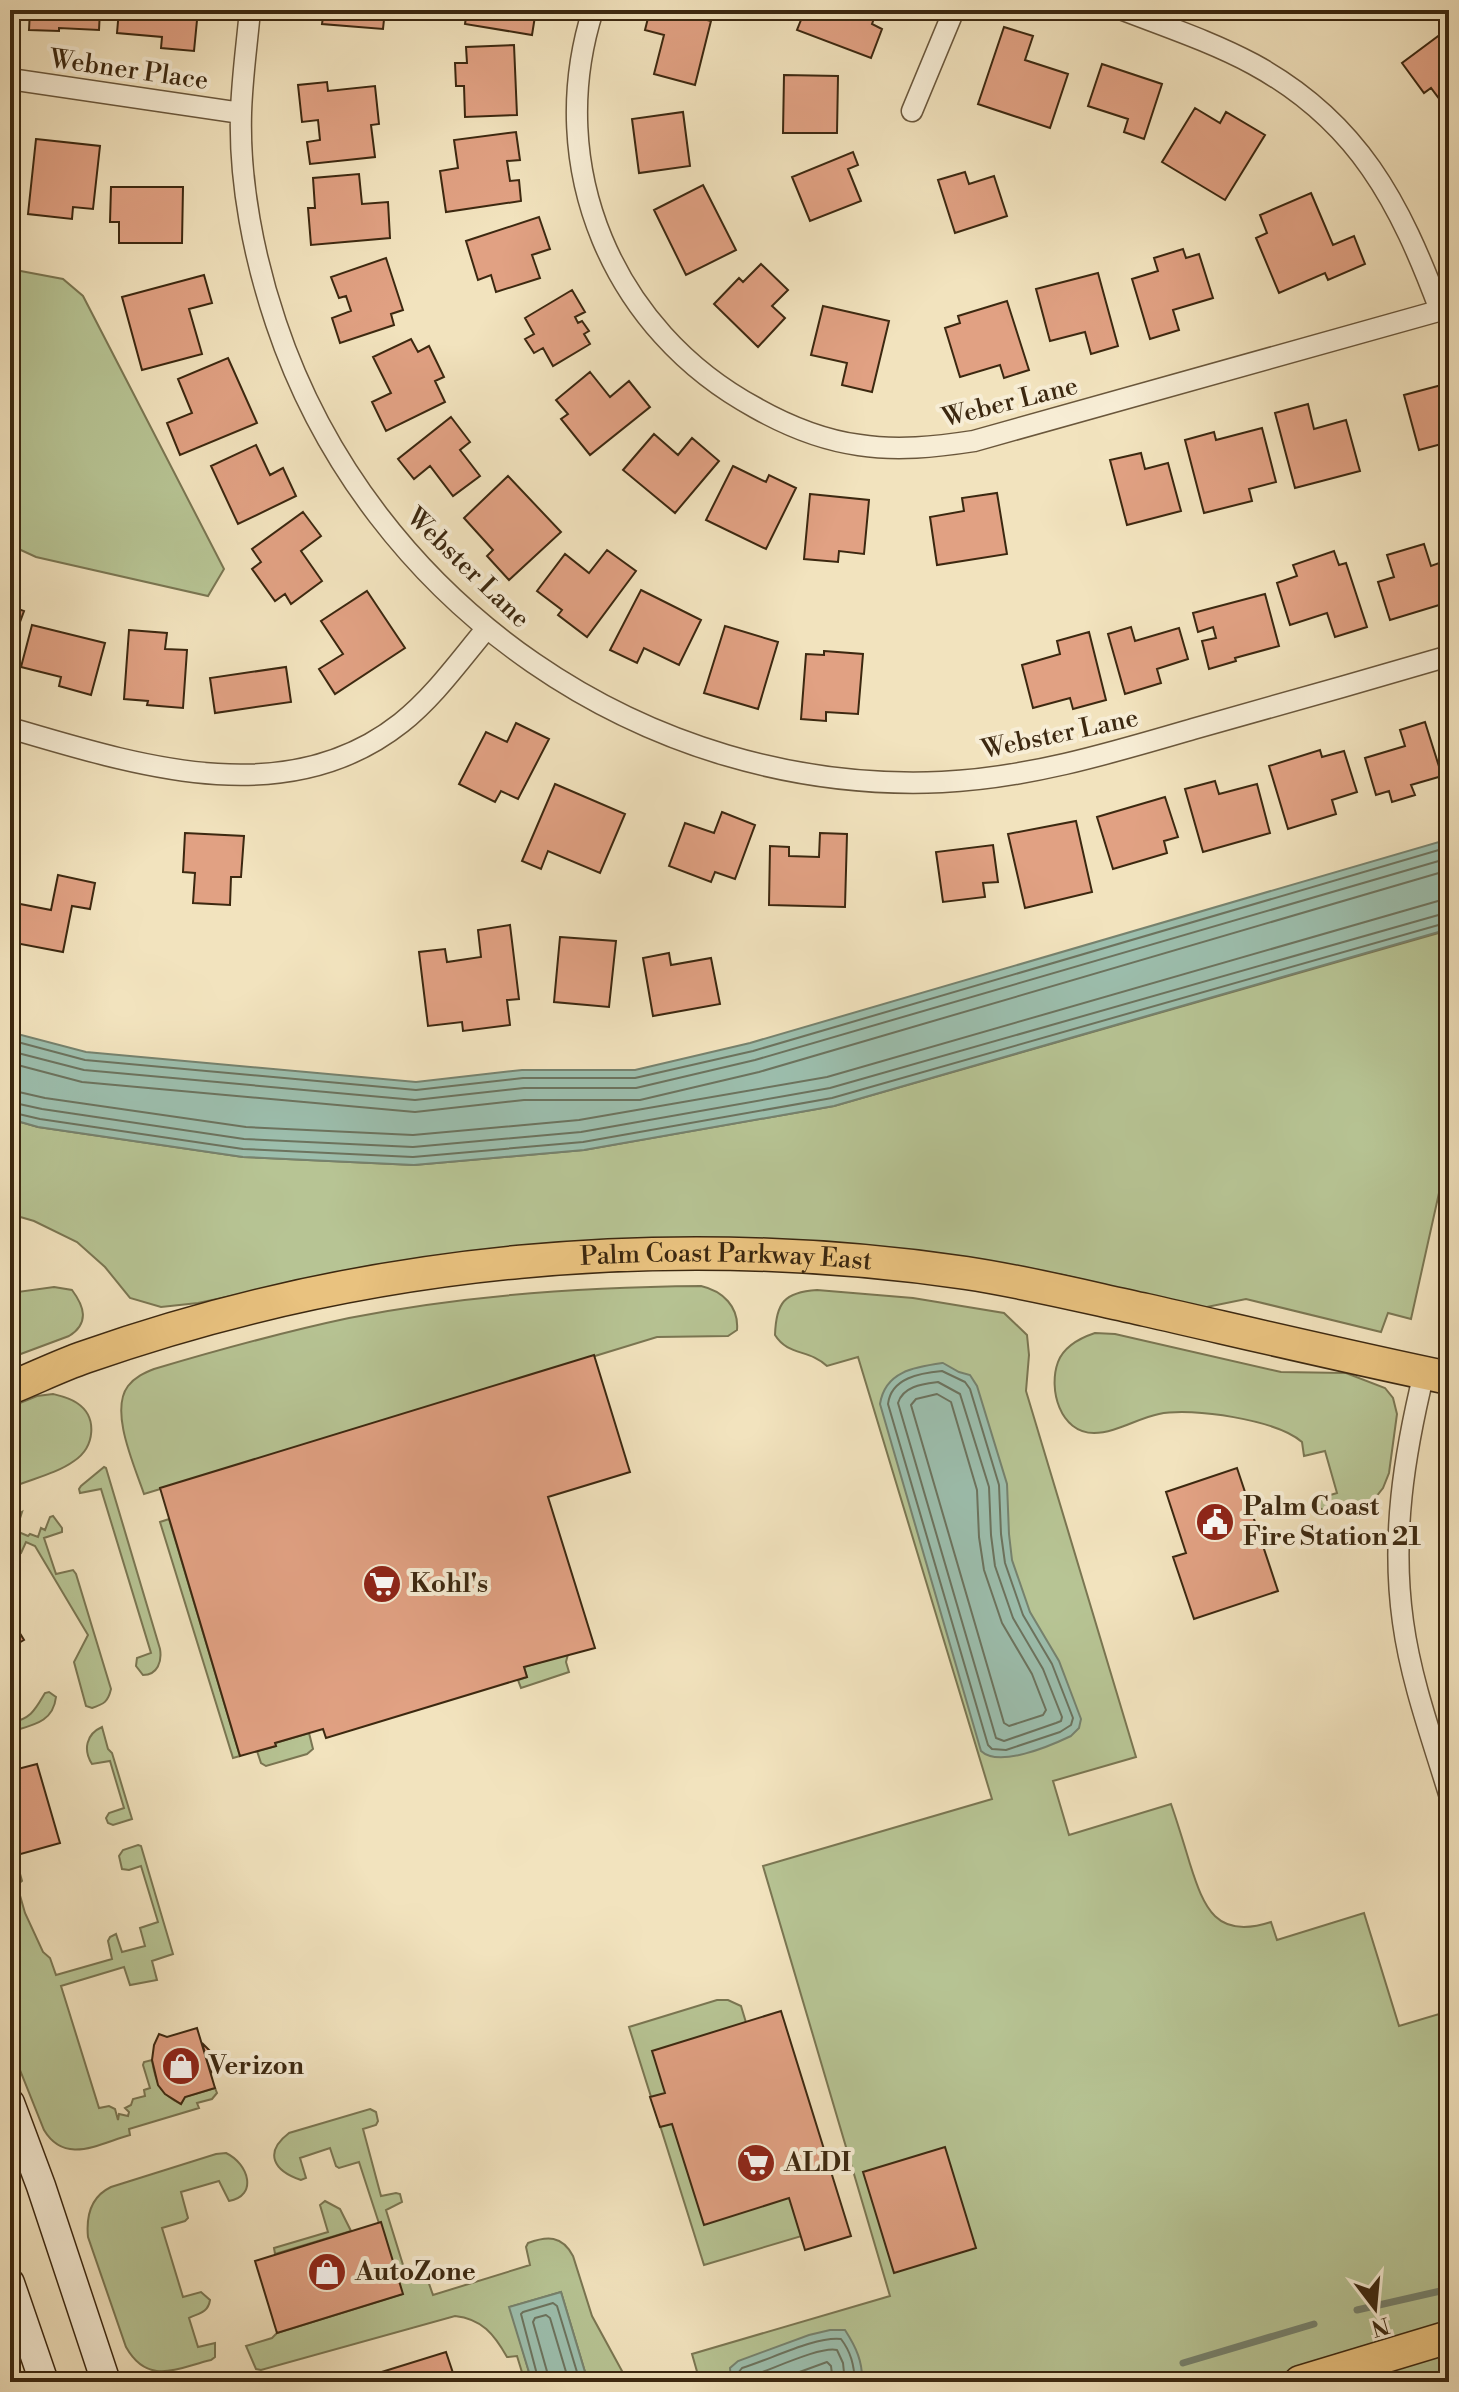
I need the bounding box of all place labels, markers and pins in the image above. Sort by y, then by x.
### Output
place label: Palm Coast Fire Station 21 [1243,1491,1421,1553]
public building icon: Palm Coast Fire Station 21 [1194,1501,1236,1543]
supermarket icon: Kohl's [361,1563,403,1605]
place label: Kohl's [410,1568,488,1600]
shop icon: Verizon [160,2045,202,2087]
place label: Verizon [208,2050,304,2082]
supermarket icon: ALDI [735,2142,777,2184]
place label: ALDI [783,2147,851,2179]
shop icon: AutoZone [306,2251,348,2293]
place label: AutoZone [354,2256,476,2288]

